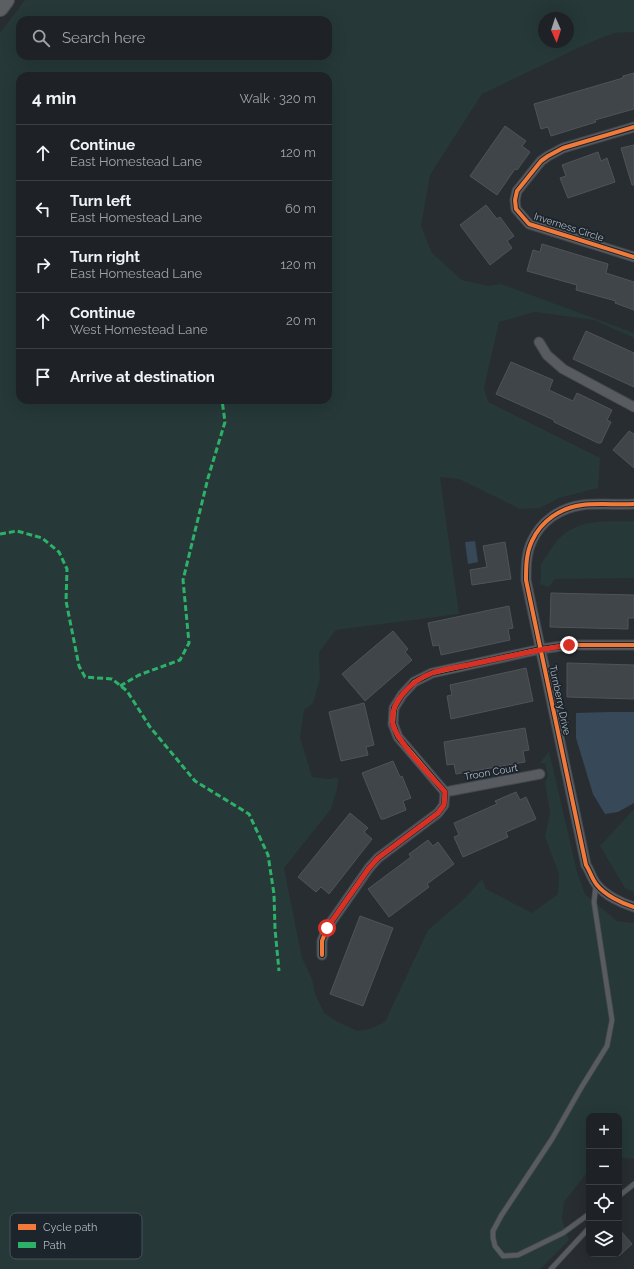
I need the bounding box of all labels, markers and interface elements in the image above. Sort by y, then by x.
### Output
north arrow [538,12,574,48]
search box [16,16,332,60]
icon: search [30,27,52,49]
text: Search here [62,29,145,47]
text: 4 min [32,88,76,108]
text: Walk · 320 m [240,91,316,106]
text: Continue [70,136,135,154]
icon: ahead [32,142,54,164]
text: 120 m [280,145,316,160]
text: East Homestead Lane [70,154,202,169]
text: Turn left [70,192,131,210]
icon: left [32,198,54,220]
text: 60 m [285,201,316,216]
text: East Homestead Lane [70,210,202,225]
street label: Inverness Circle [533,210,606,244]
text: Turn right [70,248,140,266]
icon: right [32,254,54,276]
text: 120 m [280,257,316,272]
text: East Homestead Lane [70,266,202,281]
text: Continue [70,304,135,322]
icon: ahead [32,310,54,332]
text: 20 m [286,313,316,328]
text: West Homestead Lane [70,322,208,337]
icon: arrive [32,366,54,388]
text: Arrive at destination [70,368,215,386]
route end [560,636,578,654]
street label: Turnberry Drive [547,664,573,736]
street label: Troon Court [463,762,519,782]
route start [318,919,336,937]
map controls [586,1113,622,1257]
button: + [586,1113,622,1149]
button: − [586,1149,622,1185]
button: locate [586,1185,622,1221]
legend [10,1213,142,1259]
text: Cycle path [43,1221,97,1234]
button: layers [586,1221,622,1257]
text: Path [43,1239,66,1252]

